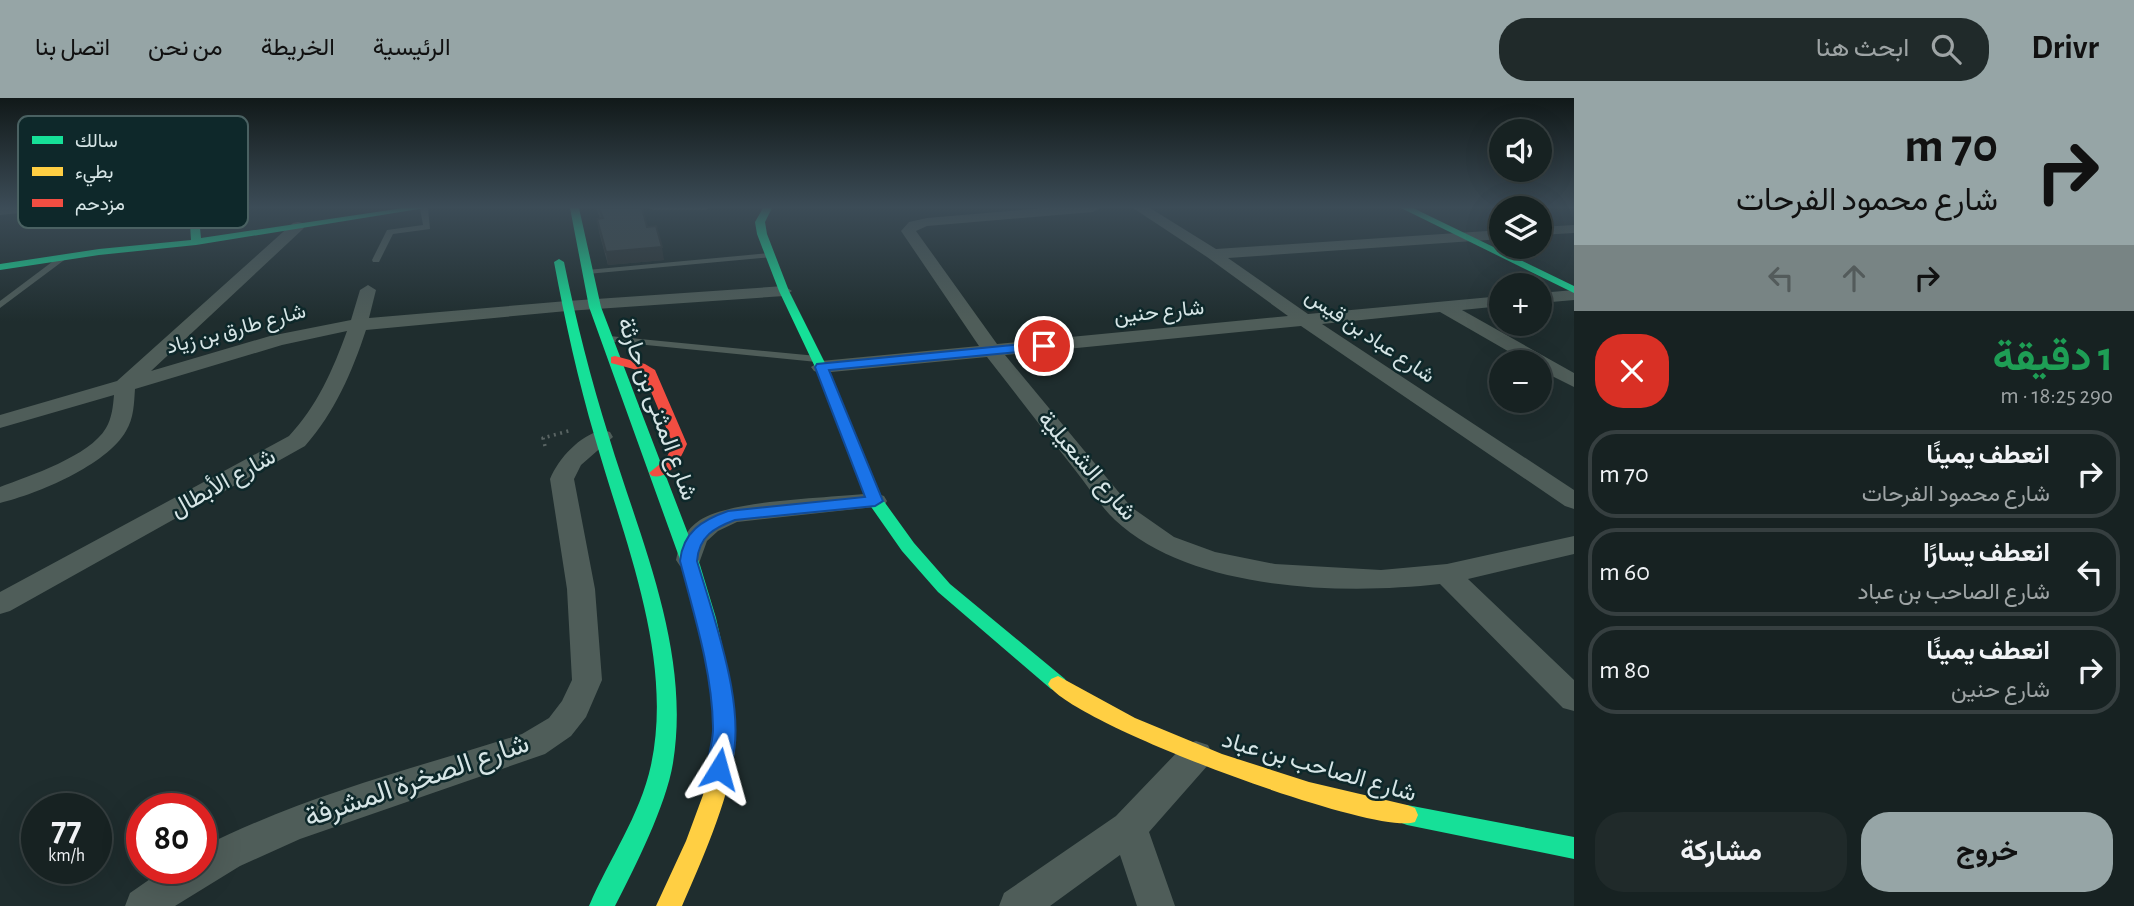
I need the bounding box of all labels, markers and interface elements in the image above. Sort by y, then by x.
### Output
search box [1499,18,1989,81]
icon: search [1927,30,1965,68]
text: Drivr [2031,32,2099,65]
text: ابحث هنا [1816,35,1909,61]
text: اتصل بنا [35,36,110,60]
text: من نحن [148,36,223,60]
text: الخريطة [261,36,335,60]
text: الرئيسية [373,36,450,60]
legend [18,116,248,228]
map controls [1489,119,1552,413]
button: sound [1489,119,1552,182]
text: 70 m [1904,122,1998,171]
icon: right [2022,126,2113,217]
text: سالك [75,132,118,151]
text: بطيء [75,163,113,187]
text: شارع محمود الفرحات [1736,184,1998,216]
text: مزدحم [75,195,125,216]
button: layers [1489,196,1552,259]
icon: left [1762,259,1800,297]
icon: ahead [1835,259,1873,297]
icon: right [1908,259,1946,297]
button: + [1489,273,1552,336]
street label: شارع عباد بن قيس [1300,285,1438,389]
street label: شارع حنين [1113,297,1205,330]
street label: شارع طارق بن زياد [164,300,309,361]
street label: شارع المثنى بن حارثة [610,314,701,505]
pin [1014,316,1074,376]
icon: arrive [1025,327,1063,365]
button: close [1595,334,1669,408]
text: 1 دقيقة [1993,336,2113,378]
button: − [1489,350,1552,413]
text: 290 m · 18:25 [2000,385,2113,408]
street label: شارع الشعيلية [1031,407,1141,527]
street label: شارع الأبطال [165,442,281,524]
text: انعطف يمينًا [1926,442,2050,468]
icon: right [2071,455,2109,493]
text: 70 m [1599,461,1649,487]
text: شارع محمود الفرحات [1862,483,2050,506]
text: انعطف يسارًا [1923,540,2050,566]
icon: left [2071,553,2109,591]
text: 60 m [1599,559,1650,585]
text: شارع الصاحب بن عباد [1857,581,2050,604]
text: انعطف يمينًا [1926,638,2050,664]
icon: right [2071,651,2109,689]
text: 80 m [1599,657,1650,683]
text: شارع حنين [1951,679,2050,702]
street label: شارع الصاحب بن عباد [1218,728,1419,809]
street label: شارع الصخرة المشرفة [301,729,534,835]
position arrow [682,732,756,806]
speed limit sign: 80 [126,793,217,884]
text: 77 [51,812,82,847]
button: مشاركة [1595,812,1847,892]
button: خروج [1861,812,2113,892]
text: km/h [48,847,85,865]

